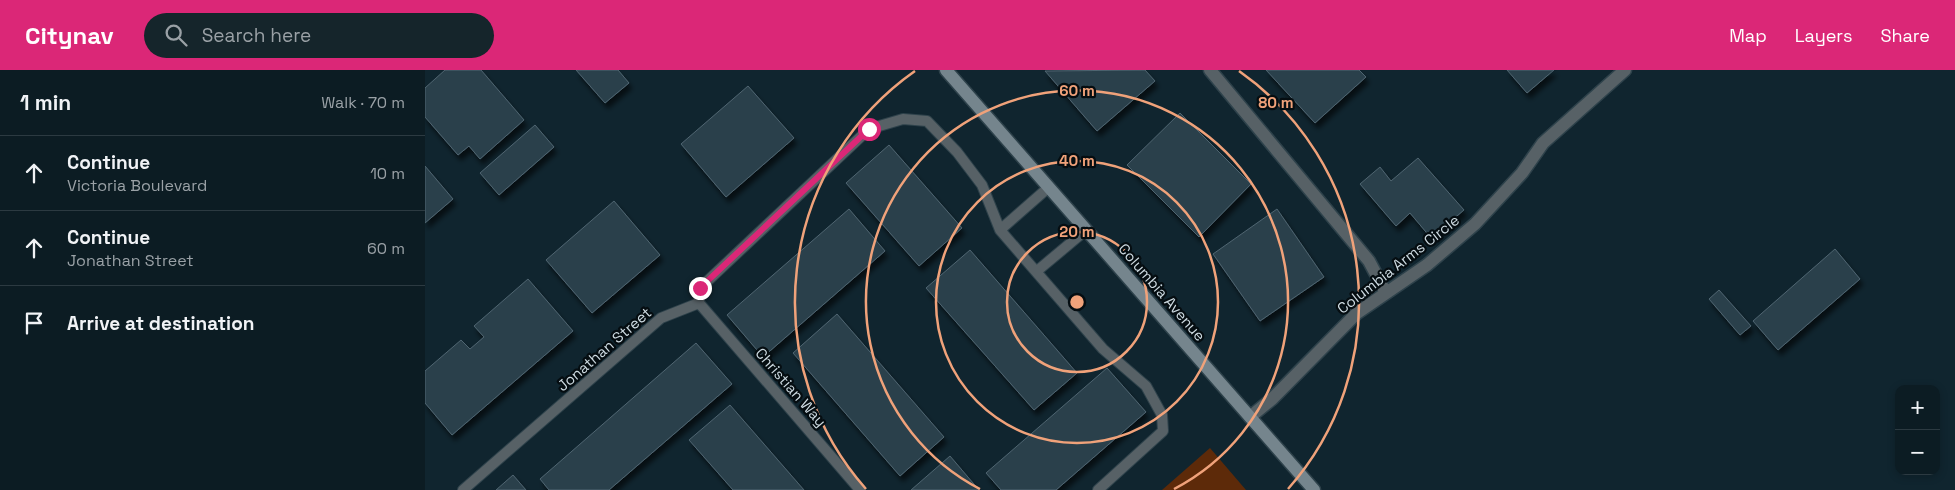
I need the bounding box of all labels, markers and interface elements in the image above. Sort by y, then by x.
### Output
search box [144,13,494,58]
text: Citynav [25,20,114,51]
icon: search [162,21,190,49]
text: Search here [202,23,311,48]
text: Map [1729,24,1767,47]
text: Layers [1795,24,1852,47]
text: Share [1880,24,1930,47]
text: 60 m [1059,81,1095,100]
text: 1 min [20,89,71,116]
text: Walk · 70 m [321,92,405,113]
text: 80 m [1258,93,1294,112]
route start [858,118,881,141]
text: Continue [67,150,150,175]
text: 40 m [1059,151,1095,170]
icon: ahead [20,159,48,187]
text: 10 m [370,163,405,184]
text: Victoria Boulevard [67,175,207,196]
street label: Columbia Arms Circle [1333,210,1463,318]
text: 20 m [1059,222,1095,241]
text: Continue [67,225,150,250]
icon: ahead [20,234,48,262]
text: 60 m [367,238,405,259]
street label: Columbia Avenue [1114,239,1210,345]
text: Jonathan Street [67,250,194,271]
route end [689,277,712,300]
centre of rings [1068,293,1086,311]
street label: Jonathan Street [553,303,655,395]
icon: arrive [20,309,48,337]
text: Arrive at destination [67,311,255,336]
street label: Christian Way [751,344,831,430]
map controls [1895,385,1940,475]
button: + [1895,385,1940,430]
button: − [1895,430,1940,475]

